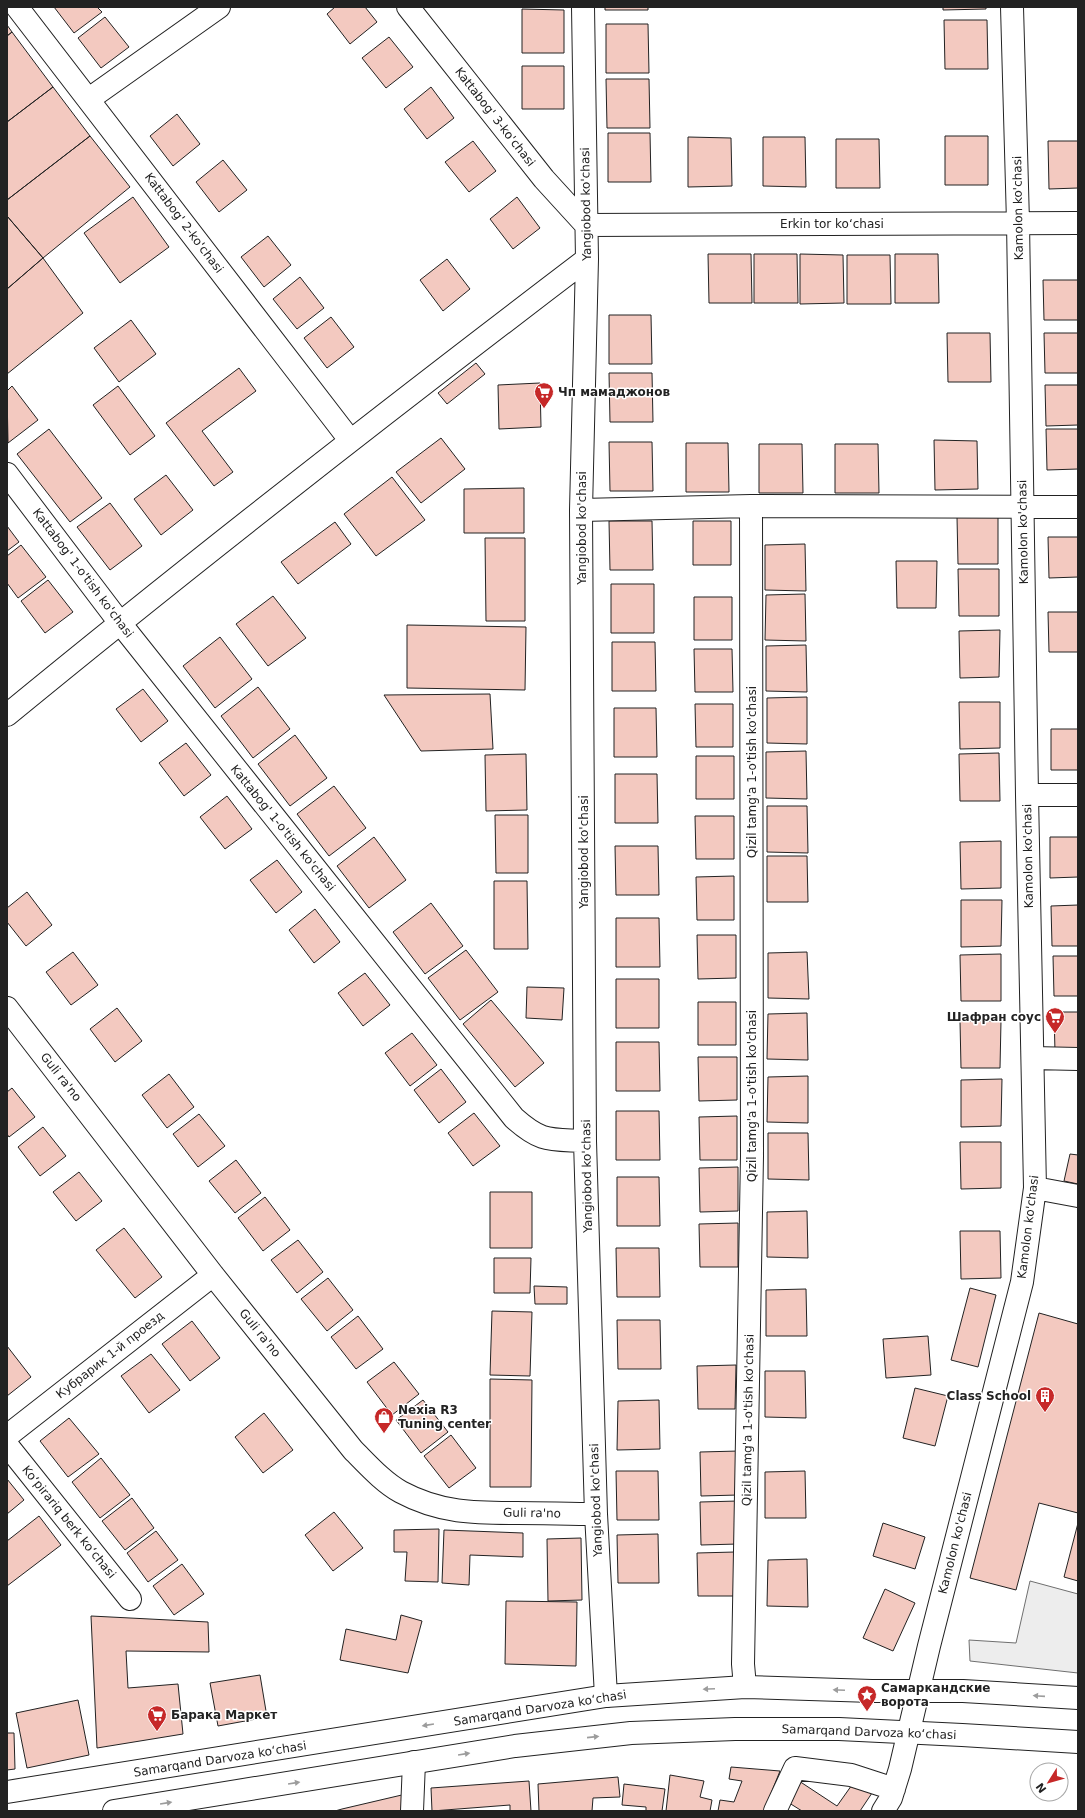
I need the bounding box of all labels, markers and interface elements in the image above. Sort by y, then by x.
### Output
street label: Kattabog' 3-ko'chasi [452,65,538,169]
street label: Yangiobod ko'chasi [578,147,594,262]
street label: Kamolon ko'chasi [1010,156,1026,260]
street label: Kattabog' 2-ko'chasi [142,170,226,276]
street label: Erkin tor koʻchasi [780,217,884,231]
supermarket icon: Чп мамаджонов [533,381,555,409]
place label: Чп мамаджонов [558,385,670,399]
street label: Yangiobod ko'chasi [575,471,589,586]
street label: Kamolon ko'chasi [1015,480,1031,584]
street label: Kattabog' 1-o'tish ko'chasi [30,506,136,640]
street label: Qizil tamg'a 1-o'tish ko'chasi [745,686,759,858]
street label: Kattabog' 1-o'tish ko'chasi [228,762,338,894]
street label: Yangiobod ko'chasi [577,795,591,910]
street label: Kamolon ko'chasi [1020,804,1036,908]
supermarket icon: Шафран соус [1044,1006,1066,1034]
street label: Qizil tamg'a 1-o'tish ko'chasi [745,1010,759,1182]
place label: Шафран соус [947,1010,1041,1024]
street label: Guli ra'no [38,1050,84,1104]
street label: Yangiobod ko'chasi [579,1119,595,1234]
street label: Kamolon ko'chasi [1015,1174,1041,1280]
street label: Guli ra'no [236,1306,284,1360]
street label: Кубрарик 1-й проезд [53,1309,167,1401]
street label: Qizil tamg'a 1-o'tish ko'chasi [739,1334,757,1506]
building icon: Class School [1034,1385,1056,1413]
place label: Class School [947,1389,1031,1403]
place label: Nexia R3 Tuning center [398,1403,491,1431]
shop icon: Nexia R3 Tuning center [373,1406,395,1434]
street label: Yangiobod ko'chasi [587,1443,605,1558]
street label: Koʻpirariq berk koʻchasi [19,1463,119,1581]
street label: Kamolon ko'chasi [936,1491,974,1595]
street label: Guli ra'no [503,1505,561,1521]
place label: Самаркандские ворота [881,1681,990,1709]
place icon: Самаркандские ворота [856,1684,878,1712]
one-way arrow [703,1686,715,1693]
street label: Samarqand Darvoza koʻchasi [452,1687,628,1729]
one-way arrow [832,1687,845,1693]
one-way arrow [1033,1692,1045,1699]
supermarket icon: Барака Маркет [146,1704,168,1732]
place label: Барака Маркет [171,1708,277,1722]
one-way arrow [422,1722,434,1728]
street label: Samarqand Darvoza koʻchasi [781,1722,957,1742]
one-way arrow [587,1734,599,1740]
street label: Samarqand Darvoza koʻchasi [132,1738,308,1780]
one-way arrow [458,1751,470,1757]
north arrow [1029,1762,1069,1802]
one-way arrow [288,1779,300,1785]
text: N [1033,1780,1049,1795]
one-way arrow [160,1800,172,1806]

